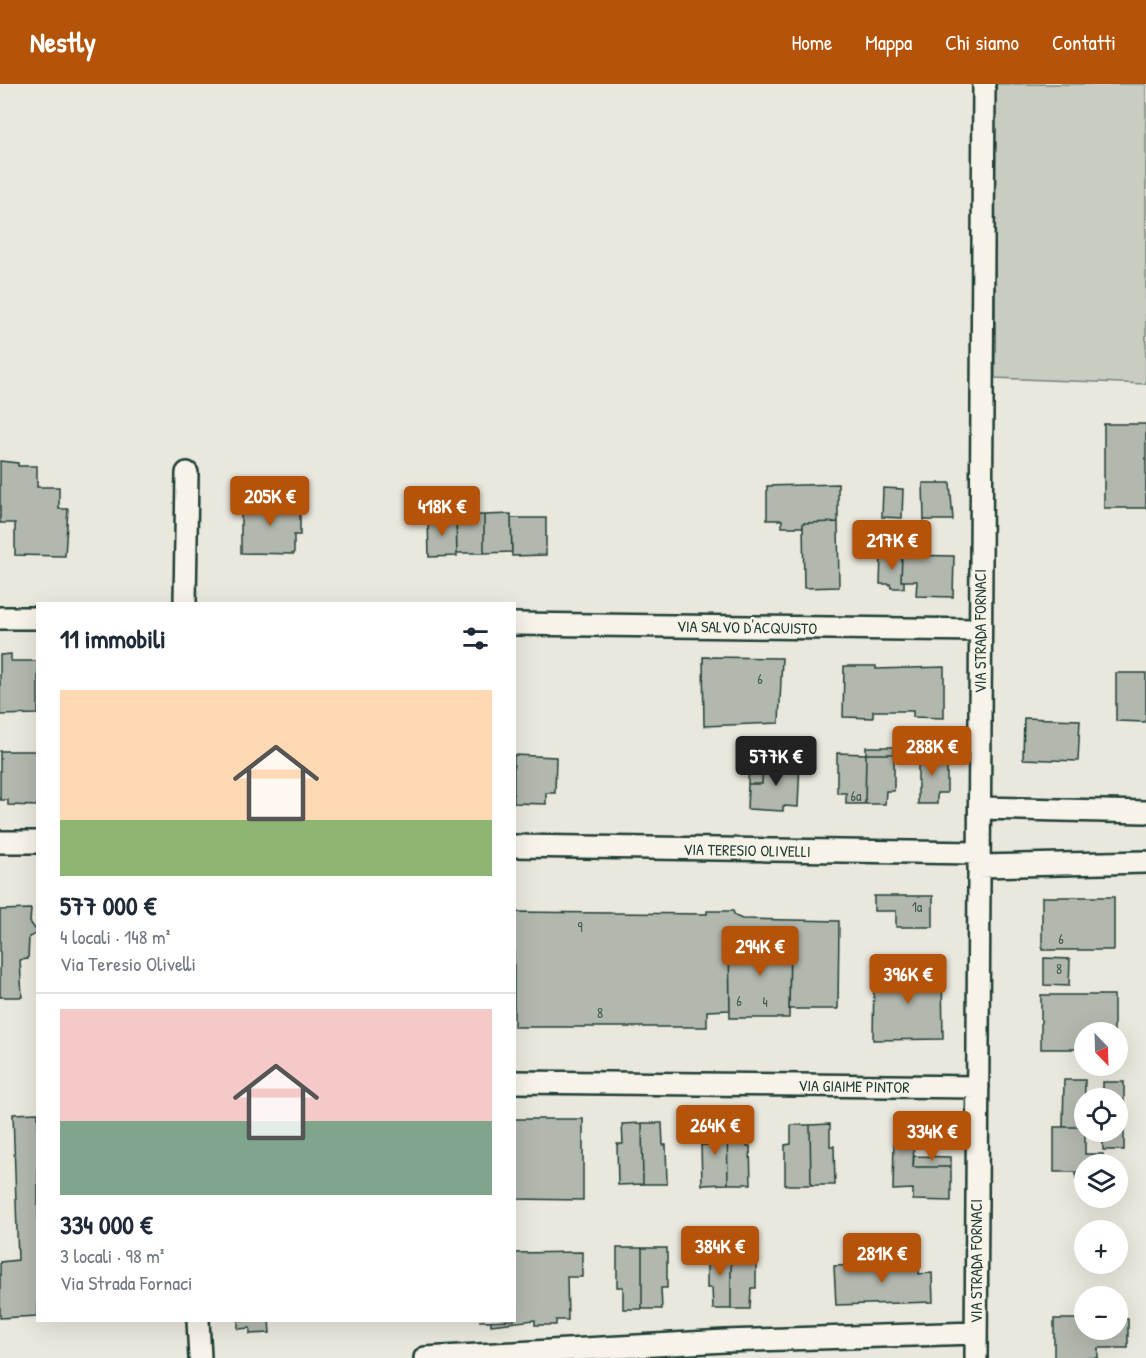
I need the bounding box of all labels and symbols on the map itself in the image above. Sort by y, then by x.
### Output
pin: 205K € [221,476,319,527]
pin: 418K € [393,486,491,537]
pin: 217K € [843,520,941,571]
street label: VIA STRADA FORNACI [969,569,991,693]
street label: VIA SALVO D'ACQUISTO [677,615,818,639]
house number: 6 [757,669,763,688]
pin: 288K € [883,726,981,777]
pin: 577K € [727,736,825,787]
house number: 6a [850,786,862,805]
street label: VIA TERESIO OLIVELLI [683,838,811,862]
house number: 1a [912,897,923,916]
house number: 9 [577,917,583,936]
pin: 294K € [711,926,809,977]
house number: 6 [1058,929,1064,948]
pin: 396K € [859,954,957,1005]
house number: 8 [1056,959,1062,978]
house number: 6 [736,991,742,1010]
house number: 4 [762,992,768,1011]
house number: 8 [597,1003,603,1022]
north arrow [1074,1022,1128,1076]
street label: VIA GIAIME PINTOR [798,1074,910,1098]
pin: 264K € [666,1105,764,1156]
pin: 334K € [883,1111,981,1162]
street label: VIA STRADA FORNACI [965,1199,987,1323]
pin: 384K € [671,1226,769,1277]
pin: 281K € [833,1233,931,1284]

